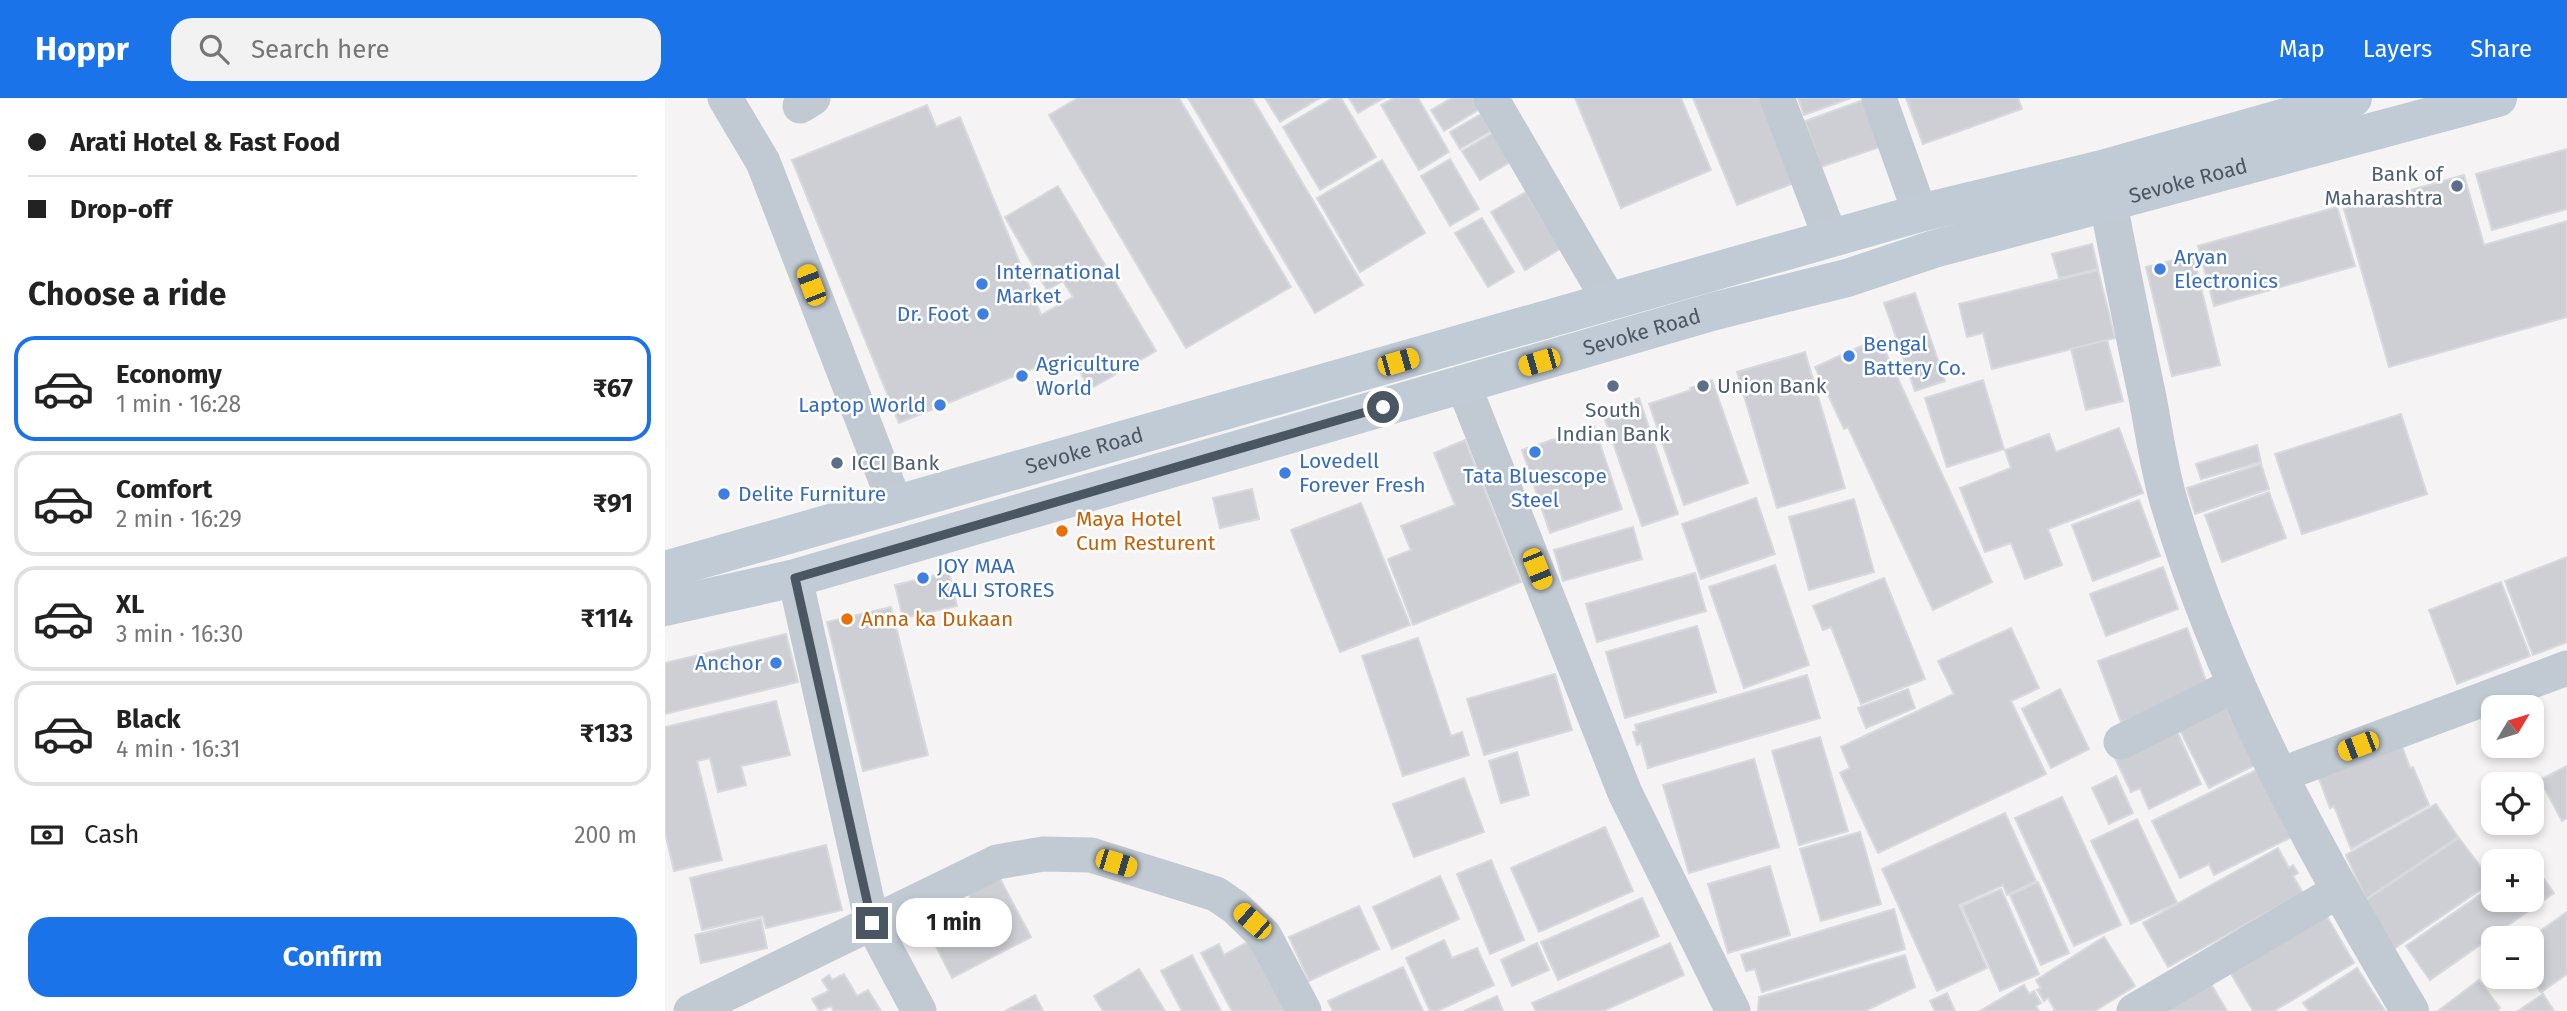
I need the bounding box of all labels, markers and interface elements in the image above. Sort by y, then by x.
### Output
search box [171,18,661,81]
text: Hoppr [35,29,129,69]
icon: search [195,30,233,68]
text: Search here [251,34,390,65]
text: Map [2279,35,2325,63]
text: Layers [2363,35,2432,63]
text: Share [2470,35,2532,63]
text: Arati Hotel & Fast Food [70,127,340,158]
street label: Sevoke Road [2126,153,2250,209]
place label: Bank of Maharashtra [2324,161,2445,211]
marker: Bank of Maharashtra [2449,178,2465,194]
text: Drop-off [70,194,172,225]
place label: Aryan Electronics [2174,244,2278,294]
place label: International Market [996,259,1121,309]
marker: Aryan Electronics [2152,261,2168,277]
car [794,262,829,308]
text: Choose a ride [28,275,226,313]
marker: International Market [974,276,990,292]
place label: Dr. Foot [897,301,969,327]
street label: Sevoke Road [1580,303,1704,362]
marker: Dr. Foot [975,306,991,322]
place label: Bengal Battery Co. [1863,331,1966,381]
car [1375,346,1422,378]
car [1516,346,1563,378]
marker: Bengal Battery Co. [1841,348,1857,364]
place label: Agriculture World [1036,351,1140,401]
icon: car [32,357,95,420]
text: Economy [116,359,222,390]
marker: Agriculture World [1014,368,1030,384]
text: ₹67 [593,373,633,404]
place label: Union Bank [1717,373,1827,399]
marker: South Indian Bank [1605,378,1621,394]
marker: Union Bank [1695,378,1711,394]
text: 1 min · 16:28 [116,390,241,418]
route start [1367,391,1399,423]
place label: Laptop World [798,392,926,418]
marker: Laptop World [932,397,948,413]
place label: South Indian Bank [1556,397,1670,447]
street label: Sevoke Road [1022,422,1146,480]
marker: Tata Bluescope Steel [1527,444,1543,460]
place label: Lovedell Forever Fresh [1299,448,1426,498]
place label: ICCI Bank [851,450,940,476]
marker: ICCI Bank [829,455,845,471]
place label: Tata Bluescope Steel [1463,463,1607,513]
marker: Lovedell Forever Fresh [1277,465,1293,481]
icon: car [32,472,95,535]
text: Comfort [116,474,212,505]
place label: Delite Furniture [738,481,886,507]
marker: Delite Furniture [716,486,732,502]
text: ₹91 [593,488,633,519]
text: 2 min · 16:29 [116,505,242,533]
place label: Maya Hotel Cum Resturent [1076,506,1216,556]
marker: Maya Hotel Cum Resturent [1054,523,1070,539]
car [1520,546,1555,592]
place label: JOY MAA KALI STORES [937,553,1054,603]
marker: JOY MAA KALI STORES [915,570,931,586]
icon: car [32,587,95,650]
text: XL [116,589,144,620]
text: ₹114 [581,603,633,634]
place label: Anna ka Dukaan [861,606,1013,632]
marker: Anna ka Dukaan [839,611,855,627]
text: 3 min · 16:30 [116,620,243,648]
place label: Anchor [695,650,762,676]
marker: Anchor [768,655,784,671]
north arrow [2481,695,2545,758]
map controls [2481,695,2544,989]
icon: car [32,702,95,765]
text: Black [116,704,181,735]
text: ₹133 [580,718,633,749]
car [2335,729,2382,763]
text: 4 min · 16:31 [116,735,241,763]
button: locate [2481,772,2544,835]
icon: cash [28,816,66,854]
text: Cash [84,819,140,850]
text: 200 m [574,821,637,849]
car [1093,847,1140,879]
button: + [2481,849,2544,912]
callout: 1 min [897,898,1012,948]
car [1230,899,1275,943]
route end [856,907,888,939]
text: 1 min [926,908,982,936]
button: Confirm [28,917,637,997]
button: − [2481,926,2544,989]

